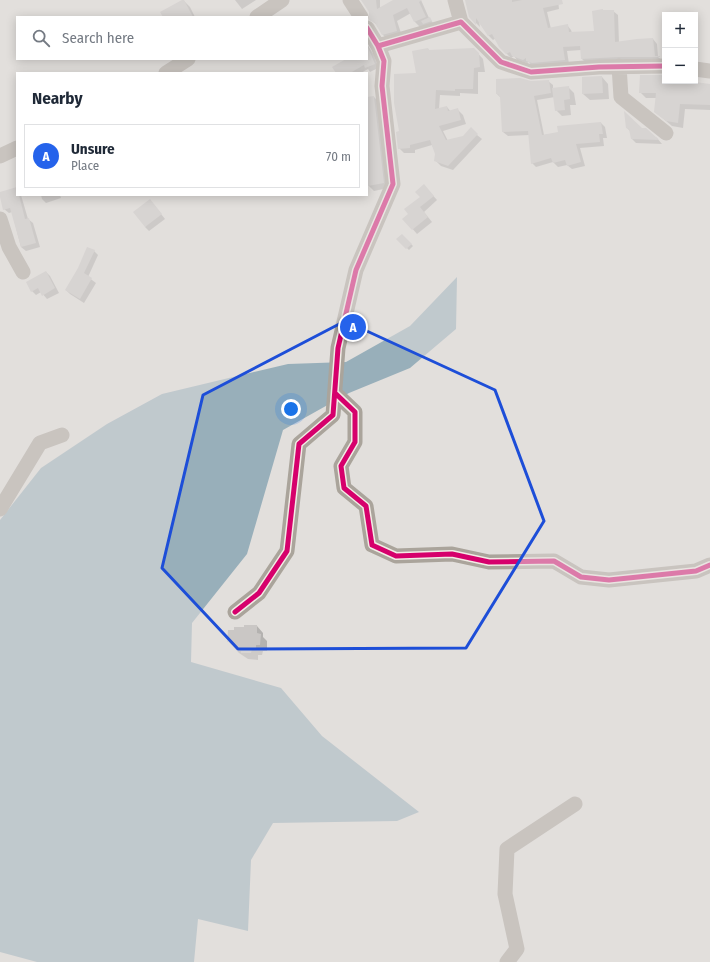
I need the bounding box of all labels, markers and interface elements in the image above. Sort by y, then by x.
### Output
map controls [662,12,698,84]
button: + [662,12,698,48]
search box [16,16,368,60]
icon: search [30,27,52,49]
text: Search here [62,29,134,47]
button: − [662,48,698,84]
text: Nearby [32,88,83,109]
text: Unsure [71,140,115,158]
text: A [42,149,50,164]
text: 70 m [326,149,351,164]
text: Place [71,158,99,173]
pin: A [340,312,366,342]
your location [281,399,301,419]

